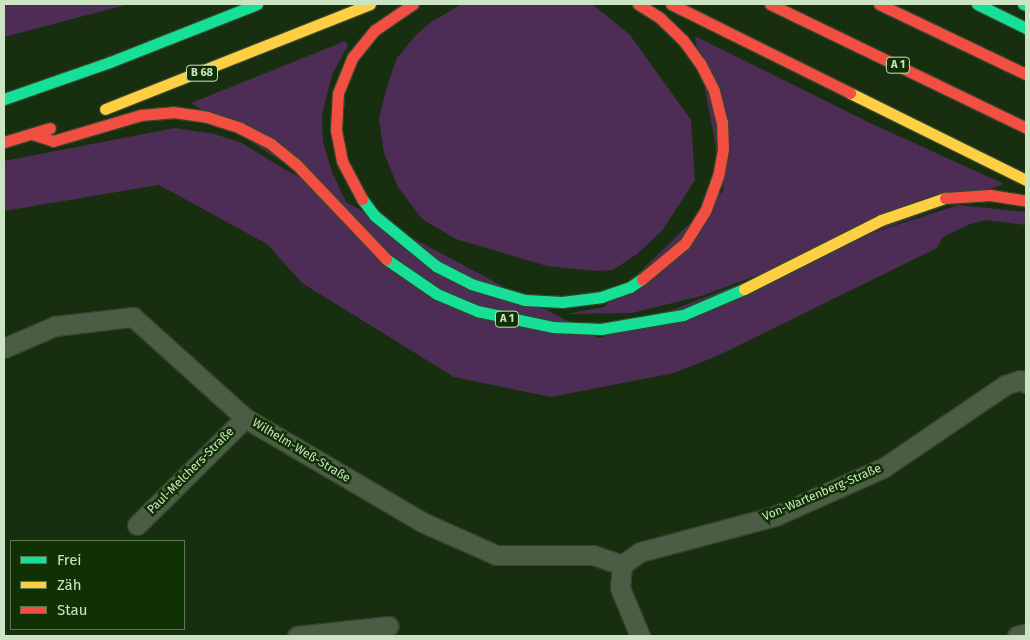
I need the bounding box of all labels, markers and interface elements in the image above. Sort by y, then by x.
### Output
road number: A 1 [886,56,910,74]
road number: B 68 [186,64,218,82]
road number: A 1 [494,310,520,328]
street label: Wilhelm-Weß-Straße [249,416,353,486]
street label: Paul-Melchers-Straße [145,425,237,517]
street label: Von-Wartenberg-Straße [760,461,884,525]
legend [10,540,185,630]
text: Frei [57,551,82,569]
text: Zäh [57,576,82,594]
text: Stau [57,601,87,619]

